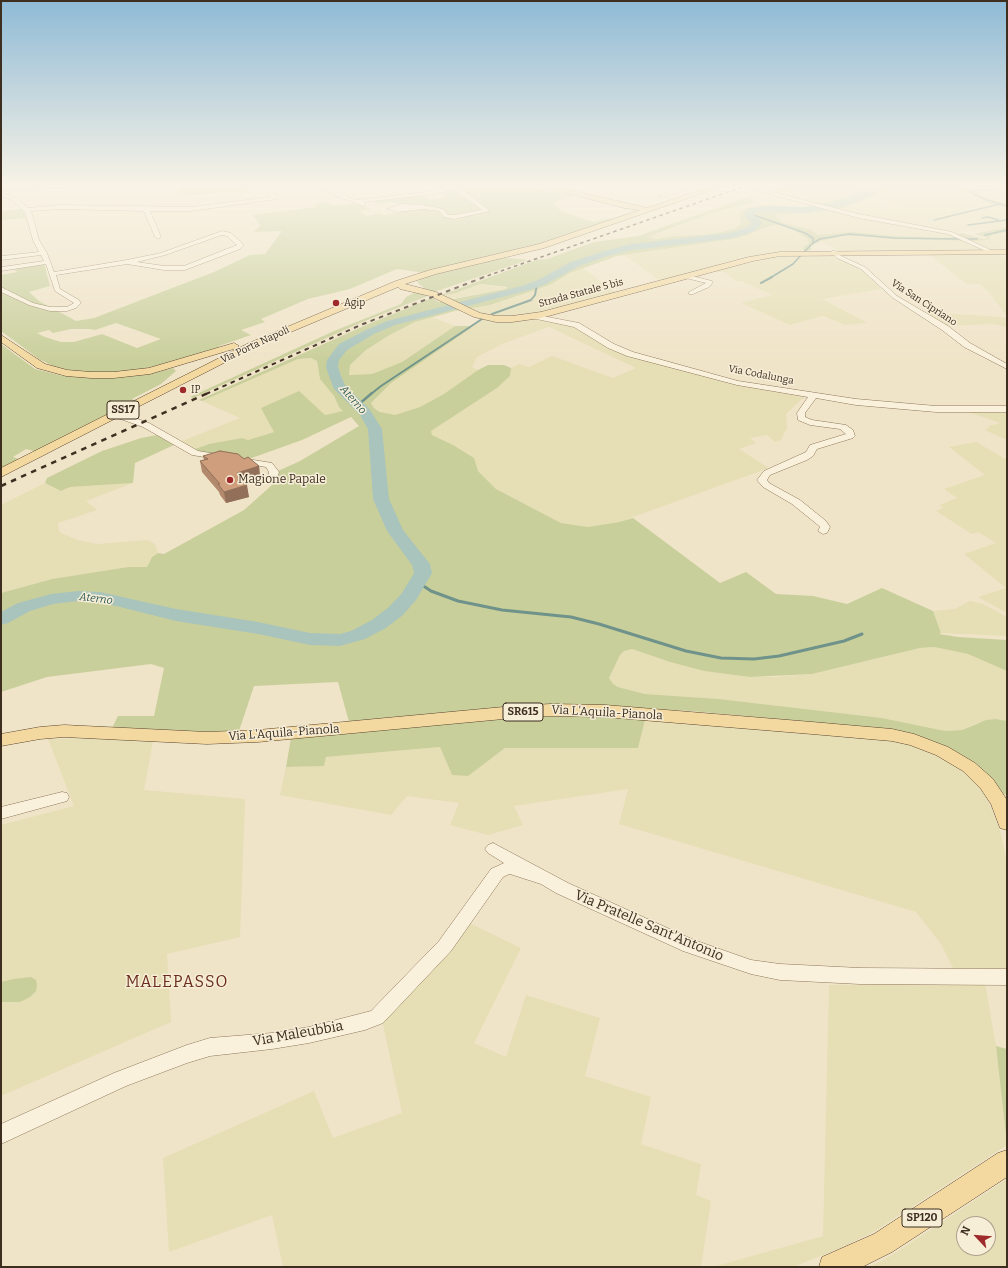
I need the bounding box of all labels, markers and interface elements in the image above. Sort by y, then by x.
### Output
street label: Strada Statale 5 bis [537,276,625,310]
street label: Via San Cipriano [889,277,959,329]
place label: Agip [344,297,365,309]
marker: Agip [331,298,341,308]
street label: Via Porta Napoli [219,324,291,366]
street label: Via Codalunga [727,363,795,387]
water label: Aterno [337,383,369,417]
place label: IP [191,384,200,396]
marker: IP [178,385,188,395]
road number: SS17 [107,401,139,419]
place label: Magione Papale [238,473,326,487]
marker: Magione Papale [225,475,235,485]
water label: Aterno [79,590,113,608]
road number: SR615 [503,703,543,721]
street label: Via L'Aquila-Pianola [551,703,663,723]
street label: Via L'Aquila-Pianola [228,722,340,744]
street label: Via Pratelle Sant'Antonio [572,887,726,965]
district label: MALEPASSO [125,973,229,993]
street label: Via Maleubbia [251,1018,345,1050]
road number: SP120 [902,1209,942,1227]
north arrow [956,1216,996,1256]
text: N [958,1224,973,1238]

